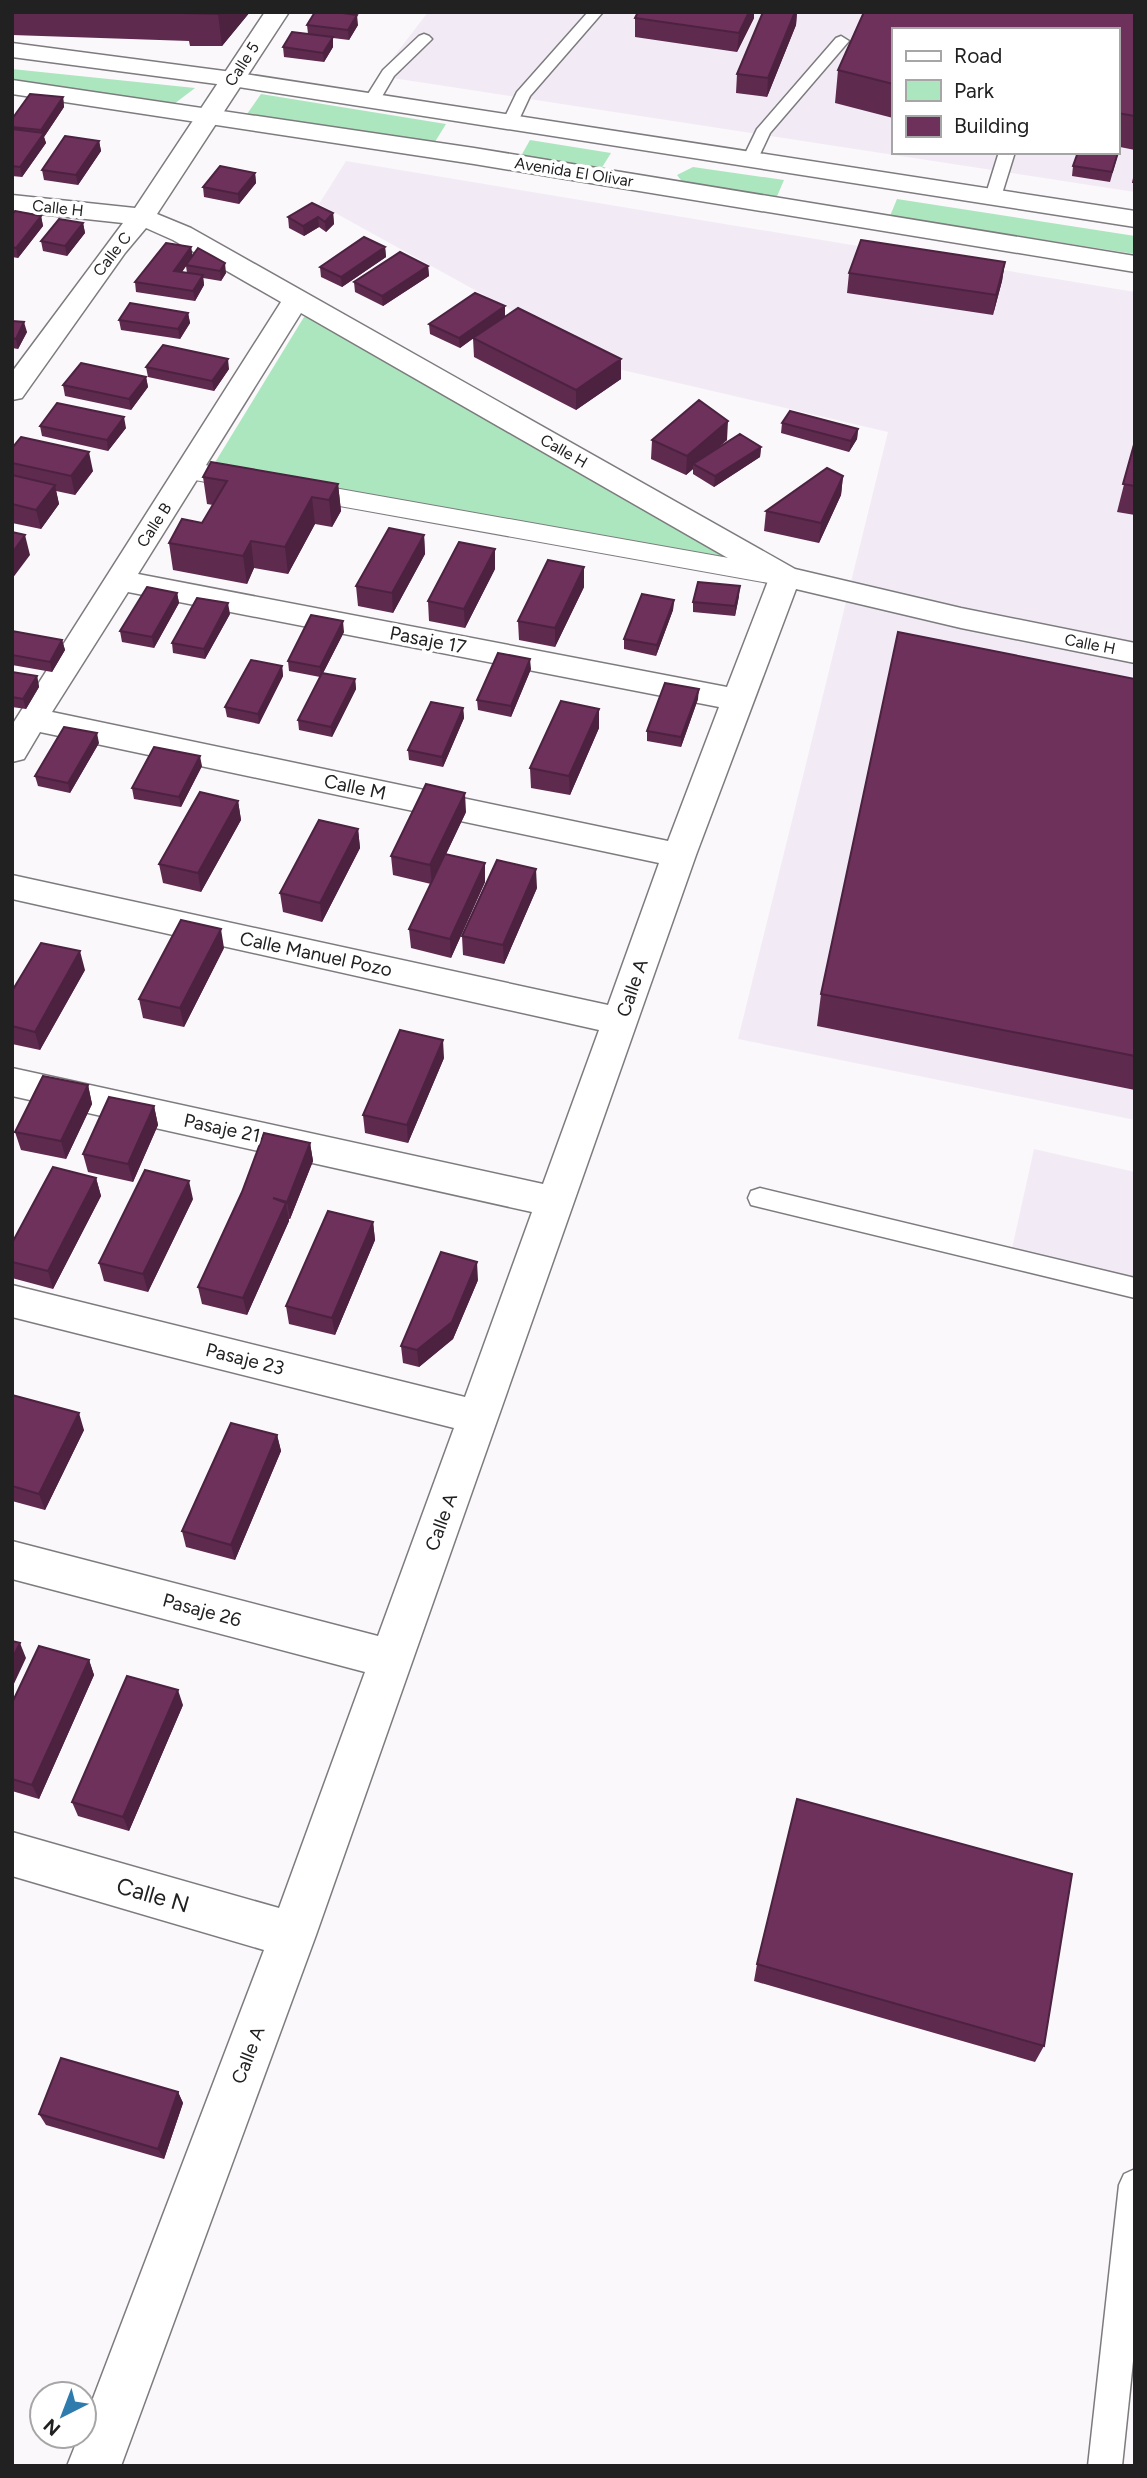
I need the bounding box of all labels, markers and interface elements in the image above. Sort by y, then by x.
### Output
legend [892,28,1119,154]
street label: Calle 5 [221,38,263,90]
text: Road [954,43,1002,68]
text: Park [954,78,995,103]
text: Building [954,113,1029,138]
street label: Avenida El Olivar [513,153,635,191]
street label: Calle H [31,196,85,220]
street label: Calle C [89,228,135,280]
street label: Calle H [537,430,591,472]
street label: Calle B [133,499,175,551]
street label: Pasaje 17 [388,621,468,659]
street label: Calle H [1063,630,1117,658]
street label: Calle M [322,769,388,805]
street label: Calle Manuel Pozo [238,927,394,981]
street label: Calle A [611,956,653,1020]
street label: Pasaje 21 [182,1109,262,1147]
street label: Pasaje 23 [203,1338,287,1380]
street label: Calle A [420,1490,462,1554]
street label: Pasaje 26 [160,1588,244,1632]
street label: Calle N [113,1871,193,1919]
street label: Calle A [227,2023,269,2087]
north arrow [28,2380,98,2450]
text: N [39,2414,65,2441]

